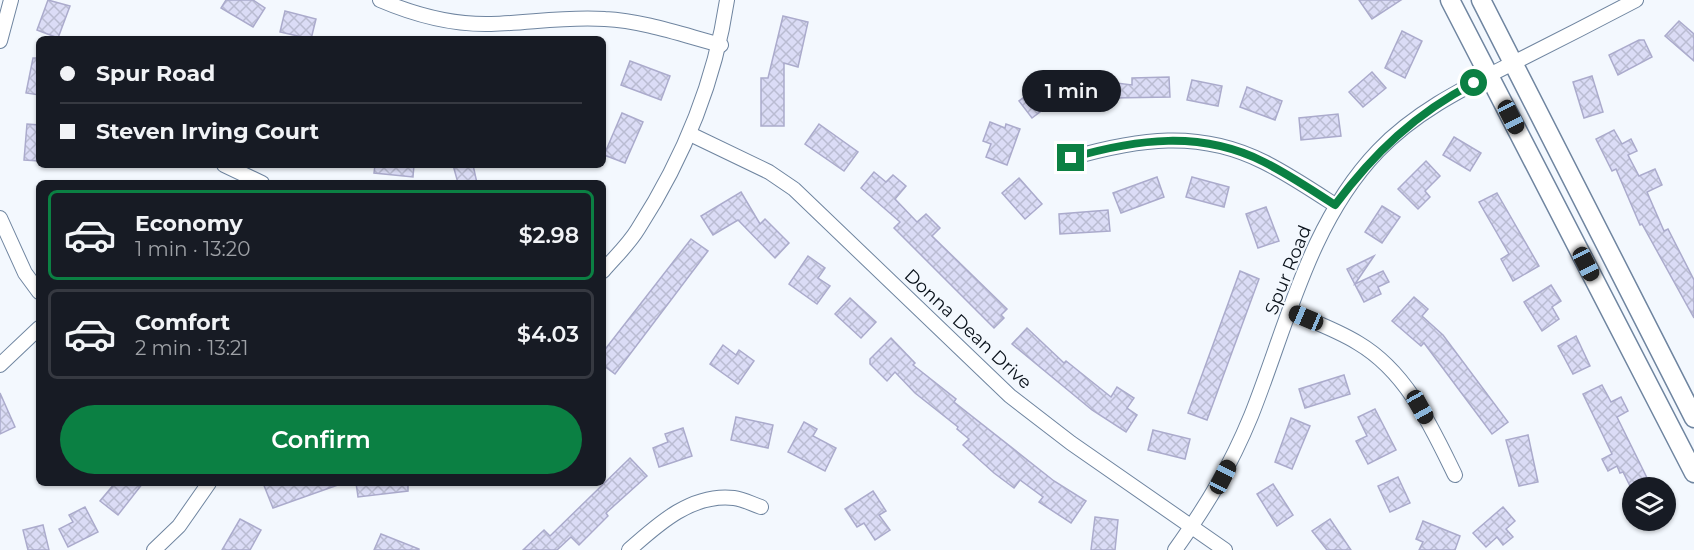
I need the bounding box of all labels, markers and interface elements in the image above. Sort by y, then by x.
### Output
text: Spur Road [96,60,215,87]
route start [1460,69,1487,96]
callout: 1 min [1022,71,1120,113]
text: 1 min [1045,79,1098,103]
car [1495,97,1527,137]
text: Steven Irving Court [96,118,319,145]
route end [1057,144,1084,171]
icon: car [63,208,117,262]
text: Economy [135,210,243,237]
text: $2.98 [519,222,579,249]
street label: Spur Road [1260,222,1316,318]
text: 1 min · 13:20 [135,237,250,261]
car [1570,244,1602,284]
street label: Donna Dean Drive [900,264,1036,394]
car [1286,303,1326,333]
icon: car [63,307,117,361]
text: Comfort [135,309,230,336]
text: $4.03 [517,321,579,348]
text: 2 min · 13:21 [135,336,249,360]
car [1403,387,1437,427]
button: Confirm [60,405,582,474]
car [1207,457,1239,497]
map controls [1622,477,1676,531]
button: layers [1622,477,1676,531]

